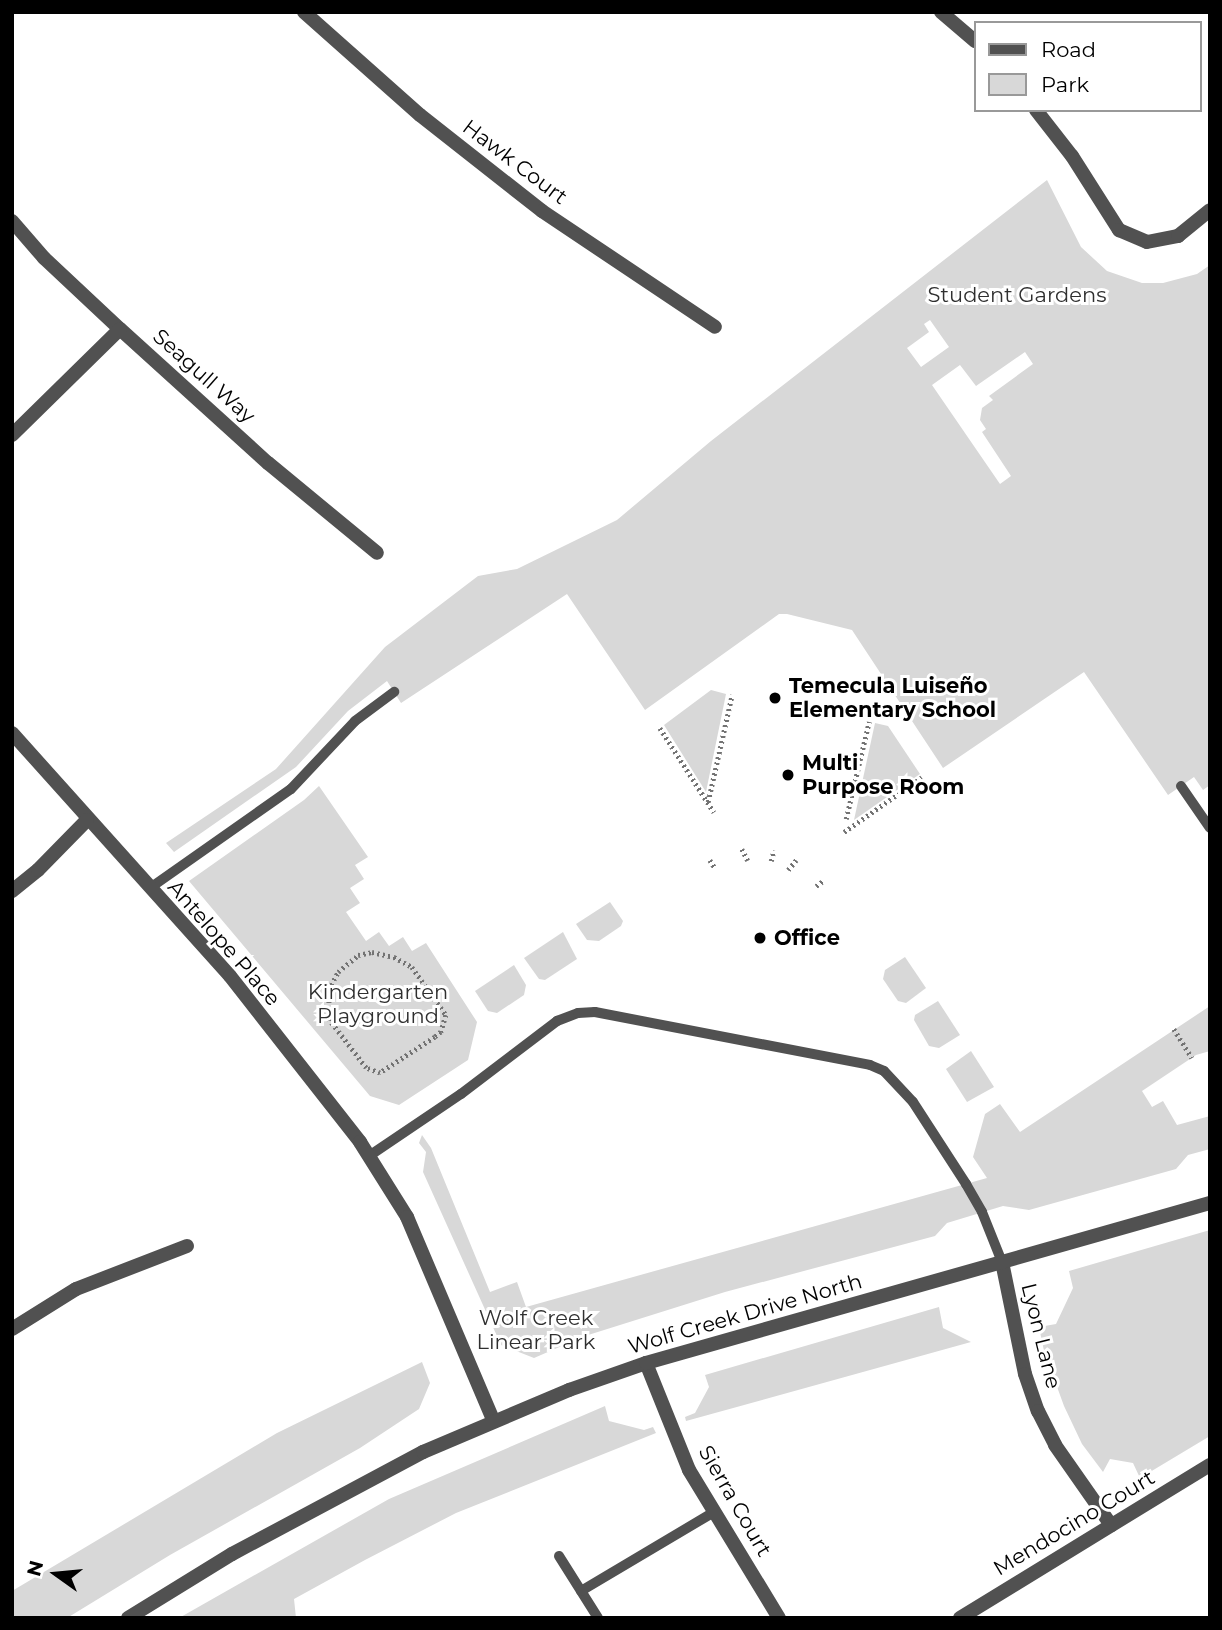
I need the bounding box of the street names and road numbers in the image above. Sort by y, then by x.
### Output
street label: Hawk Court [458,114,572,210]
street label: Seagull Way [148,324,260,428]
street label: Antelope Place [162,875,286,1011]
street label: Wolf Creek Drive North [625,1268,865,1360]
street label: Lyon Lane [1016,1281,1066,1391]
street label: Sierra Court [693,1441,777,1561]
street label: Mendocino Court [989,1465,1159,1581]

